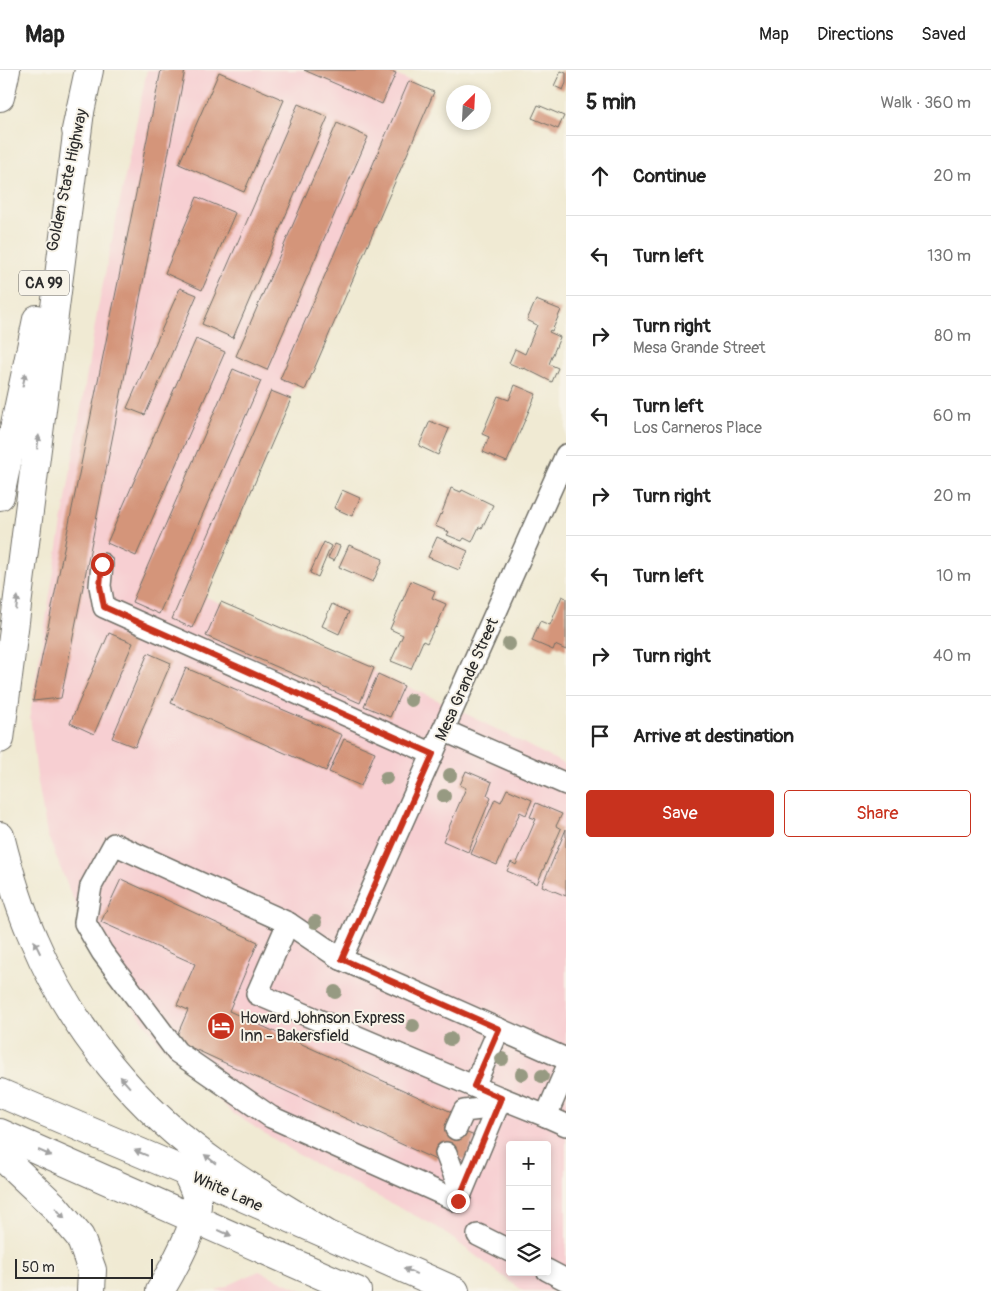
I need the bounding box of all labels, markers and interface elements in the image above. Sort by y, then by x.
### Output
text: Map [25,20,65,49]
text: Map [759,23,789,46]
text: Directions [817,23,893,46]
text: Saved [921,23,966,46]
north arrow [446,85,491,130]
text: 5 min [586,89,636,116]
text: Walk · 360 m [880,93,971,113]
street label: Golden State Highway [42,107,92,253]
icon: ahead [586,162,614,190]
text: Continue [633,164,706,188]
text: 20 m [933,166,971,186]
icon: left [586,242,614,270]
text: Turn left [633,244,703,268]
text: 130 m [927,246,971,266]
road number: CA 99 [19,270,69,296]
text: Turn right [633,314,711,338]
icon: right [586,322,614,350]
text: 80 m [934,326,971,346]
text: Mesa Grande Street [633,338,766,358]
one-way arrow [20,372,28,387]
text: Turn left [633,394,703,418]
icon: left [586,402,614,430]
text: 60 m [933,406,971,426]
text: Los Carneros Place [633,418,762,438]
one-way arrow [34,434,42,450]
icon: right [586,482,614,510]
text: Turn right [633,484,711,508]
text: 20 m [933,486,971,506]
route start [91,553,114,576]
icon: left [586,562,614,590]
text: Turn left [633,564,703,588]
text: 10 m [936,566,971,586]
one-way arrow [13,595,21,611]
street label: Mesa Grande Street [431,614,503,744]
icon: right [586,642,614,670]
text: Turn right [633,644,711,668]
text: 40 m [933,646,971,666]
icon: arrive [586,722,614,750]
text: Arrive at destination [633,724,794,748]
button: Save [586,790,774,837]
button: Share [784,790,971,837]
one-way arrow [33,939,41,954]
place label: Howard Johnson Express Inn - Bakersfield [240,1008,405,1046]
hotel icon: Howard Johnson Express Inn - Bakersfield [206,1011,236,1041]
one-way arrow [120,1076,131,1089]
map controls [506,1141,551,1276]
button: + [506,1141,551,1186]
one-way arrow [38,1149,52,1157]
one-way arrow [134,1149,148,1157]
one-way arrow [204,1154,217,1165]
street label: White Lane [189,1168,266,1216]
button: − [506,1186,551,1231]
route end [447,1190,470,1213]
one-way arrow [54,1207,66,1219]
one-way arrow [218,1229,232,1237]
button: layers [506,1231,551,1276]
scale bar [15,1256,152,1279]
text: 50 m [22,1259,55,1276]
one-way arrow [403,1267,417,1275]

